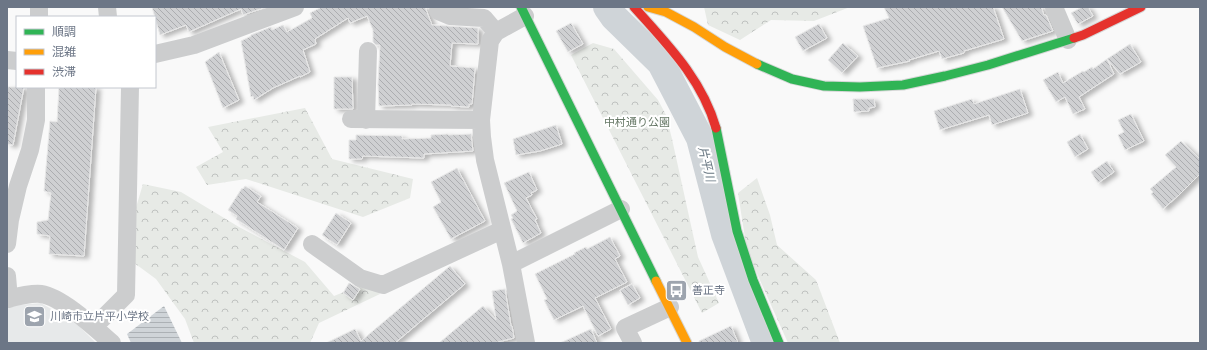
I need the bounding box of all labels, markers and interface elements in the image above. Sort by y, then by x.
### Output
legend [16,16,156,88]
text: 順調 [52,24,76,39]
text: 混雑 [52,44,76,59]
text: 渋滞 [52,64,76,79]
park label: 中村通り公園 [604,115,670,129]
water label: 片平川 [695,145,719,185]
bus stop icon: 善正寺 [664,277,690,303]
place label: 善正寺 [692,283,725,297]
school or university icon: 川崎市立片平小学校 [21,303,47,329]
place label: 川崎市立片平小学校 [50,309,149,323]

